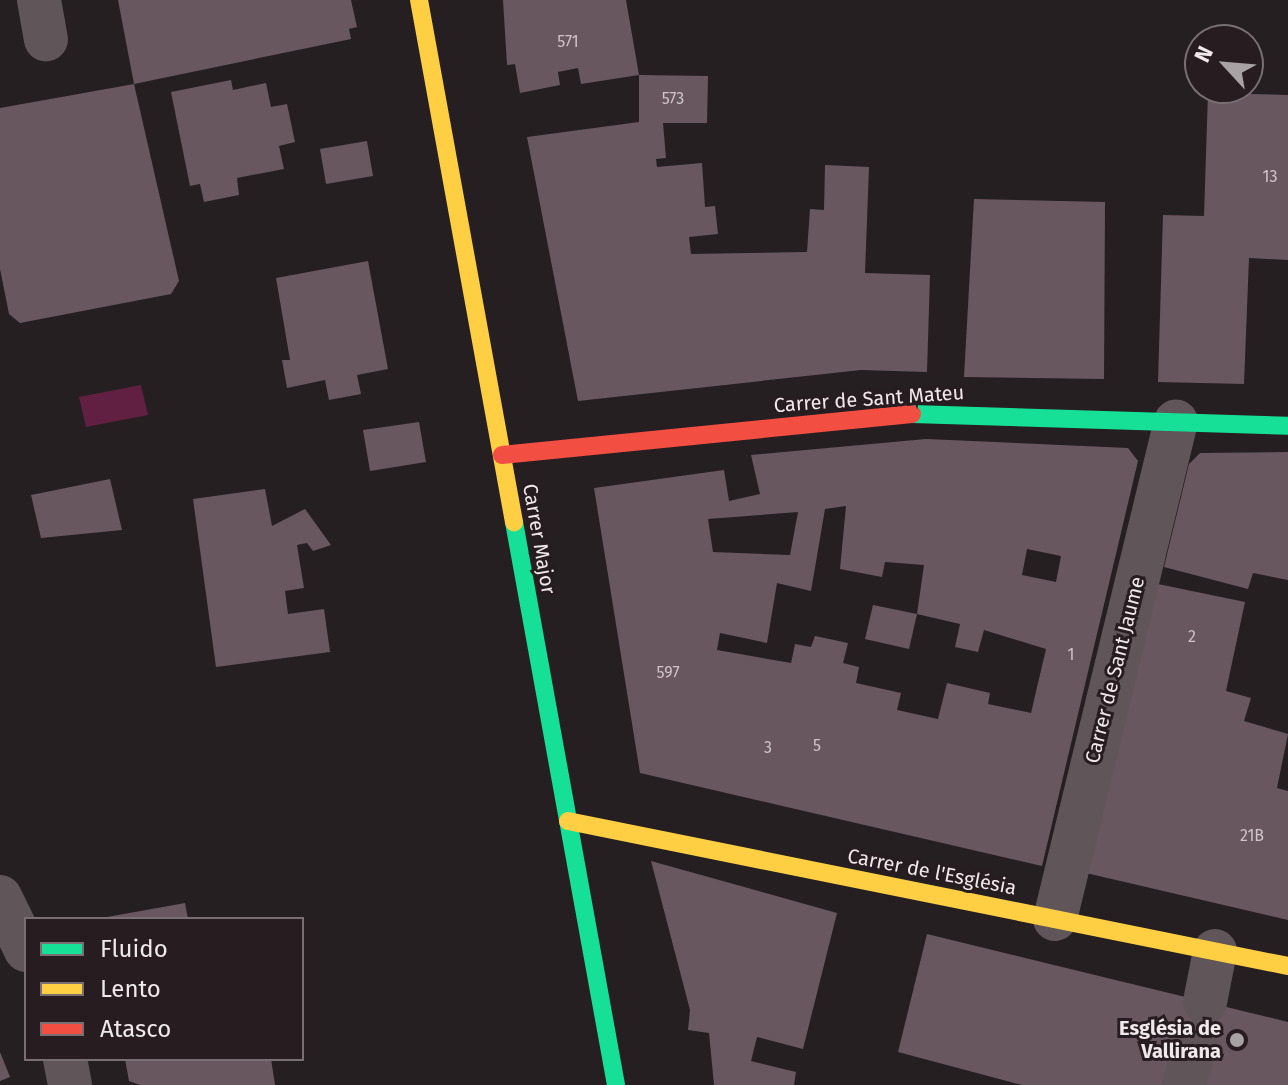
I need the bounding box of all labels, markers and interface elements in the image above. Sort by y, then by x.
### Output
north arrow [1184,24,1264,104]
house number: 571 [557,32,579,52]
text: N [1188,42,1219,67]
house number: 573 [662,89,684,109]
house number: 13 [1263,167,1277,187]
street label: Carrer de Sant Mateu [773,380,965,418]
street label: Carrer Major [517,482,561,596]
street label: Carrer de Sant Jaume [1080,574,1150,766]
house number: 2 [1188,627,1196,647]
house number: 1 [1068,645,1074,665]
house number: 597 [656,663,680,683]
house number: 5 [813,736,821,756]
house number: 3 [764,738,772,758]
house number: 21B [1240,826,1264,846]
street label: Carrer de l'Església [845,844,1019,900]
legend [24,917,304,1061]
text: Fluido [100,935,168,963]
text: Lento [100,975,161,1003]
text: Atasco [100,1015,171,1043]
place label: Església de Vallirana [1119,1016,1221,1063]
marker: Església de Vallirana [1228,1031,1246,1049]

